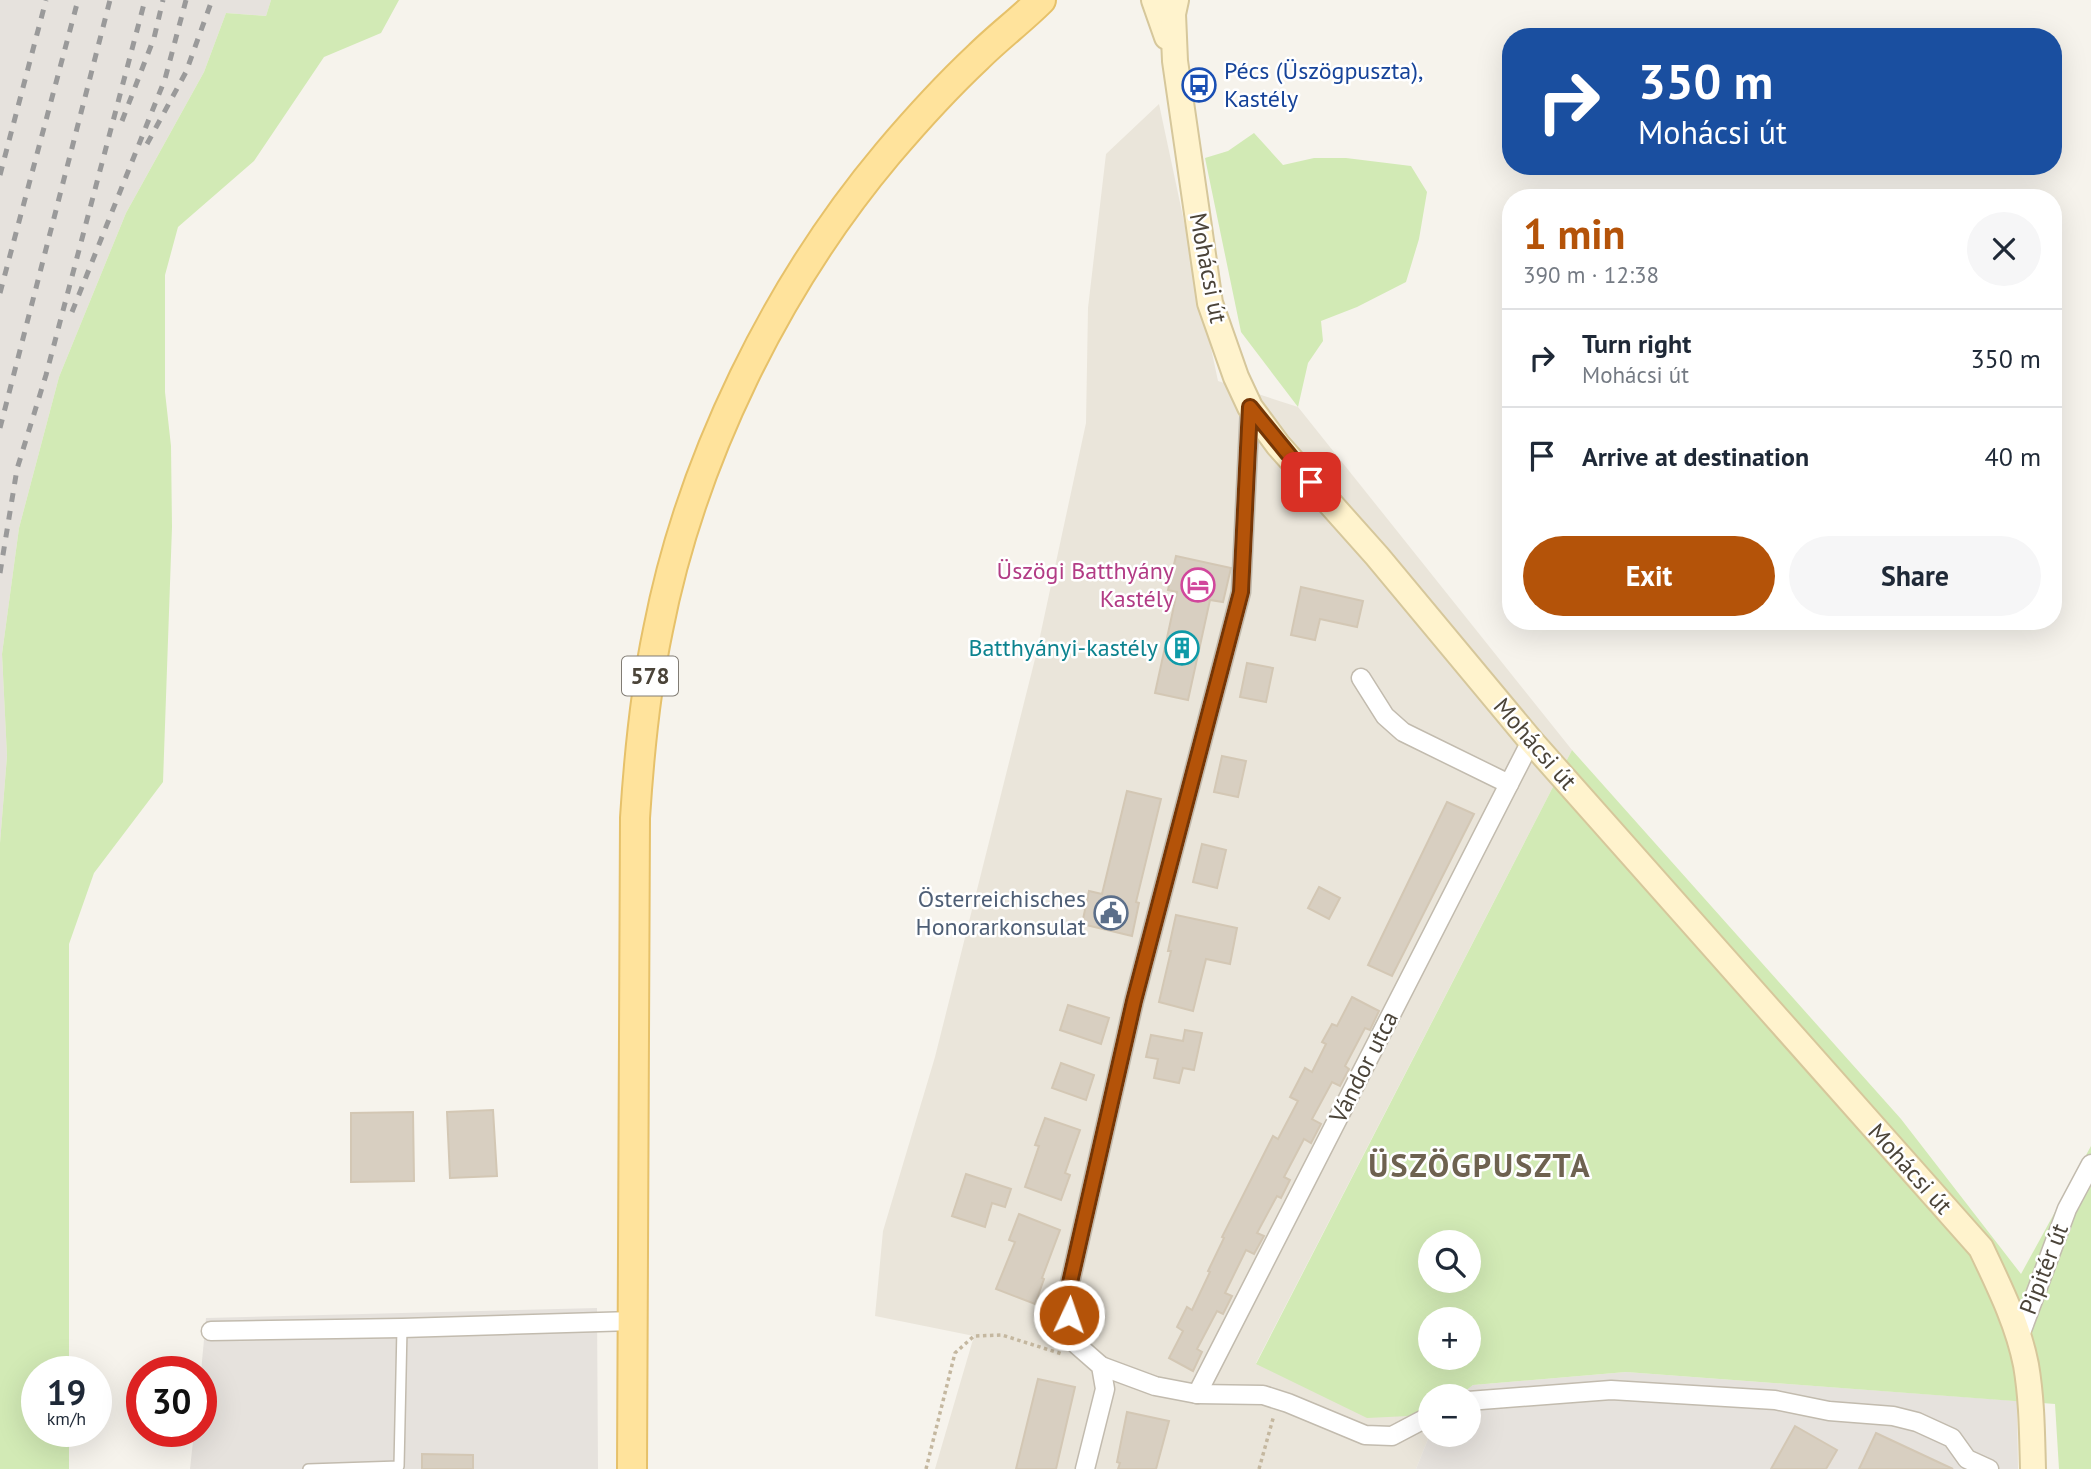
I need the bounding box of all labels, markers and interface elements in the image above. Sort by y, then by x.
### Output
text: 350 m [1638,49,1773,113]
place label: Pécs (Üszögpuszta), Kastély [1224,55,1423,114]
icon: right [1523,56,1614,147]
bus stop icon: Pécs (Üszögpuszta), Kastély [1180,66,1218,104]
text: Mohácsi út [1638,111,1787,153]
text: 1 min [1523,206,1625,261]
street label: Mohácsi út [1183,210,1234,326]
button: close [1967,212,2041,286]
text: 390 m · 12:38 [1523,260,1659,289]
text: Turn right [1582,327,1691,360]
icon: right [1523,339,1561,377]
text: 350 m [1970,342,2041,375]
text: Mohácsi út [1582,360,1689,389]
icon: arrive [1523,437,1561,475]
text: Arrive at destination [1582,440,1809,473]
text: 40 m [1985,440,2041,473]
pin [1281,452,1341,512]
icon: arrive [1292,463,1330,501]
button: Exit [1523,536,1775,616]
button: Share [1789,536,2041,616]
place label: Üszögi Batthyány Kastély [997,555,1174,614]
hotel icon: Üszögi Batthyány Kastély [1179,566,1217,604]
building icon: Batthyányi-kastély [1163,629,1201,667]
place label: Batthyányi-kastély [968,632,1158,663]
road number: 578 [622,656,678,696]
street label: Mohácsi út [1487,691,1584,796]
place label: Österreichisches Honorarkonsulat [916,883,1086,942]
public building icon: Österreichisches Honorarkonsulat [1092,894,1130,932]
street label: Vándor utca [1322,1006,1405,1129]
street label: Mohácsi út [1861,1117,1959,1221]
district label: ÜSZÖGPUSZTA [1368,1144,1592,1186]
street label: Pipitér út [2012,1219,2075,1319]
map controls [1418,1230,1481,1447]
button: search [1418,1230,1481,1293]
position arrow [1032,1278,1106,1352]
button: + [1418,1307,1481,1370]
speed limit sign: 30 [126,1356,217,1447]
text: 19 [47,1369,86,1415]
button: − [1418,1384,1481,1447]
text: km/h [47,1407,86,1430]

